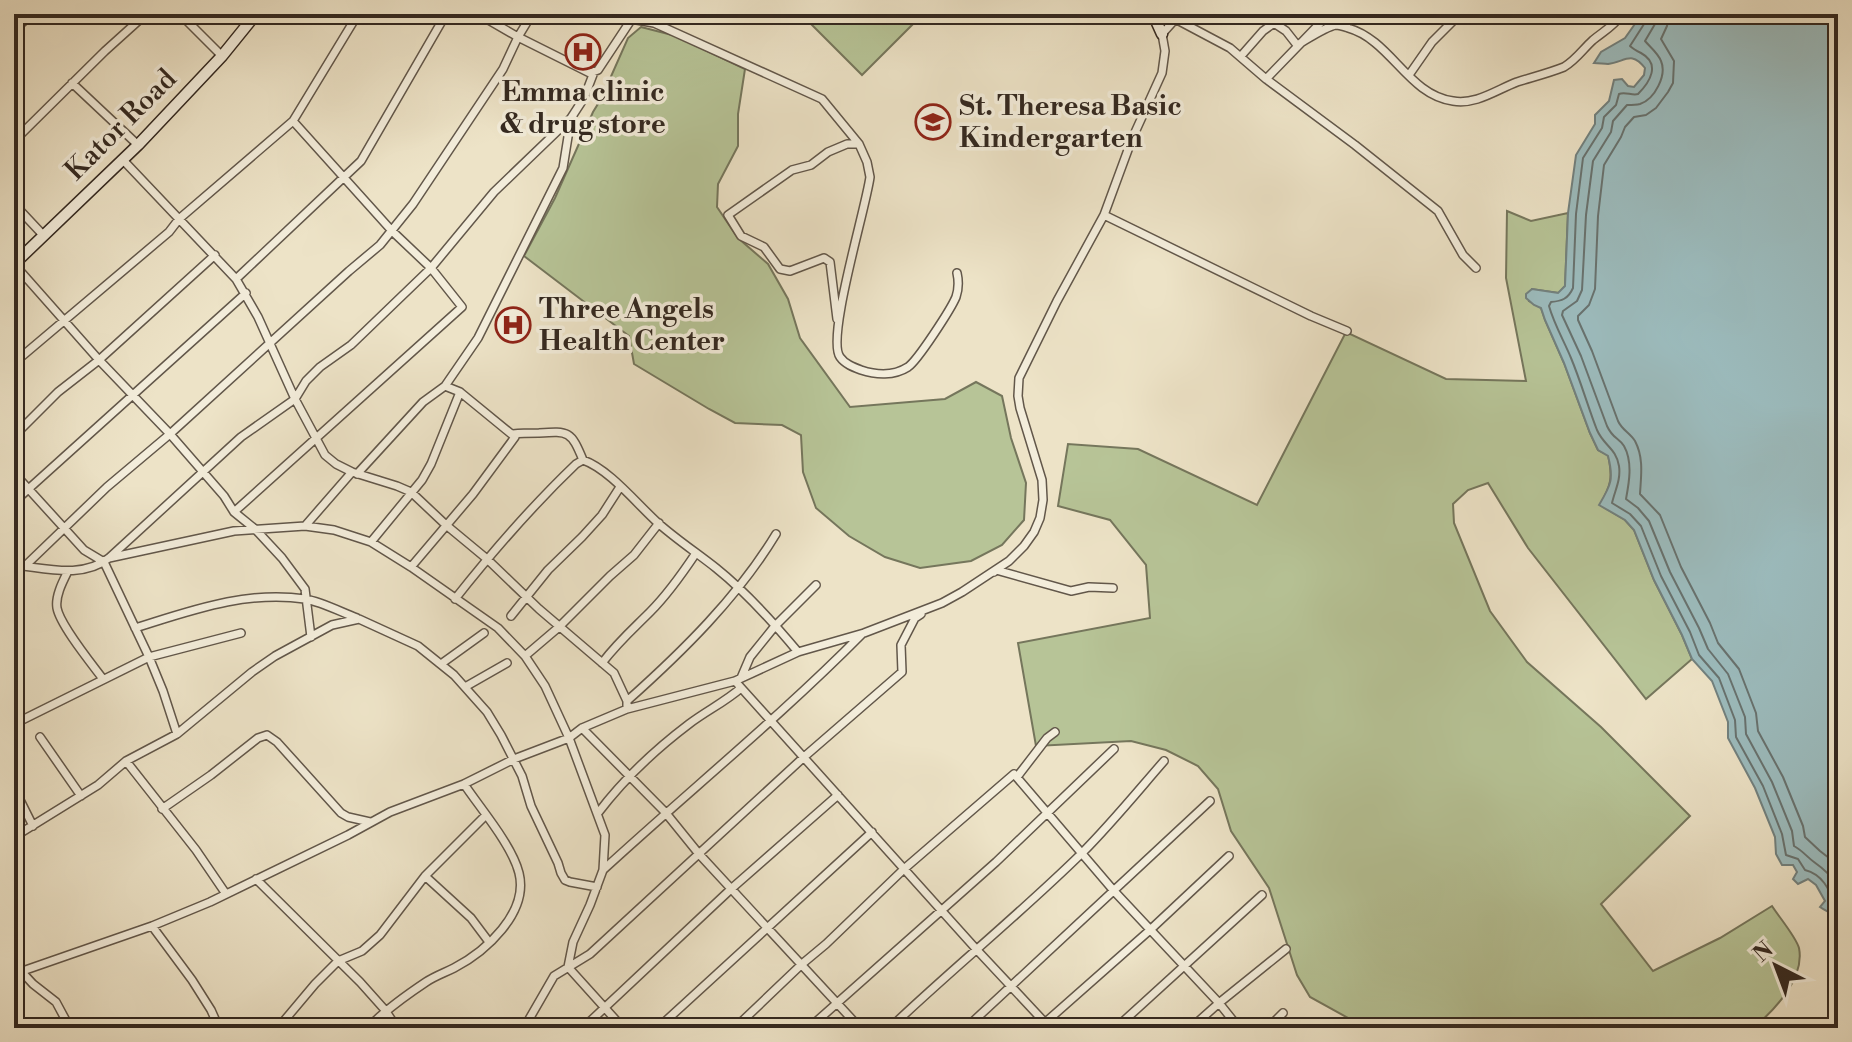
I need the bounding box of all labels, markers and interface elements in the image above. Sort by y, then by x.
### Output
hospital icon: Emma clinic & drug store [564,33,602,71]
street label: Kator Road [58,62,184,188]
place label: Emma clinic & drug store [500,75,666,142]
place label: St. Theresa Basic Kindergarten [959,89,1182,156]
school or university icon: St. Theresa Basic Kindergarten [914,103,952,141]
place label: Three Angels Health Center [539,292,725,359]
hospital icon: Three Angels Health Center [494,306,532,344]
north arrow [1736,926,1816,1006]
text: N [1748,936,1780,968]

